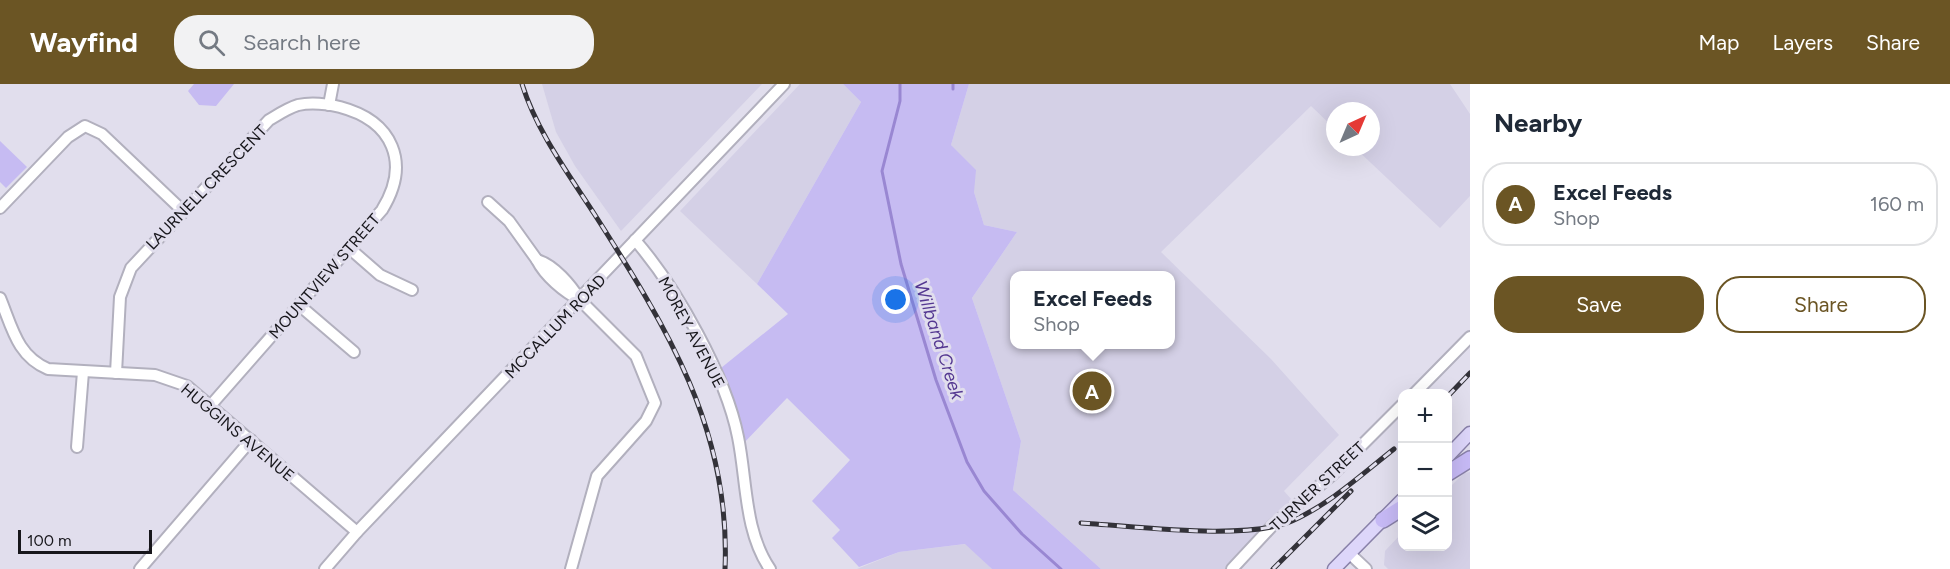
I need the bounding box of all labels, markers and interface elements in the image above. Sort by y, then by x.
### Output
search box [174,15,594,69]
text: Wayfind [30,25,138,59]
icon: search [195,26,228,59]
text: Search here [243,29,361,56]
text: Map [1699,30,1739,55]
text: Layers [1772,30,1833,55]
text: Share [1866,30,1920,55]
north arrow [1326,102,1380,156]
text: Nearby [1494,107,1582,139]
street label: LAURNELL CRESCENT [142,121,271,254]
text: Excel Feeds [1553,179,1672,206]
text: A [1508,192,1523,216]
text: 160 m [1870,192,1924,216]
text: Shop [1553,206,1600,230]
street label: MOUNTVIEW STREET [265,210,384,343]
street label: MCCALLUM ROAD [501,270,610,382]
popup [1010,271,1175,349]
street label: MOREY AVENUE [654,274,729,391]
button: Save [1494,276,1704,333]
button: Share [1716,276,1926,333]
water label: Willband Creek [910,278,969,403]
your location [881,285,910,314]
text: Excel Feeds [1033,285,1152,312]
text: Shop [1033,312,1080,336]
pin: A [1072,368,1112,414]
street label: HUGGINS AVENUE [177,380,298,485]
map controls [1398,389,1452,551]
button: + [1398,389,1452,443]
street label: TURNER STREET [1266,438,1369,535]
button: − [1398,443,1452,497]
button: layers [1398,497,1452,551]
scale bar [18,527,152,554]
text: 100 m [27,531,72,550]

